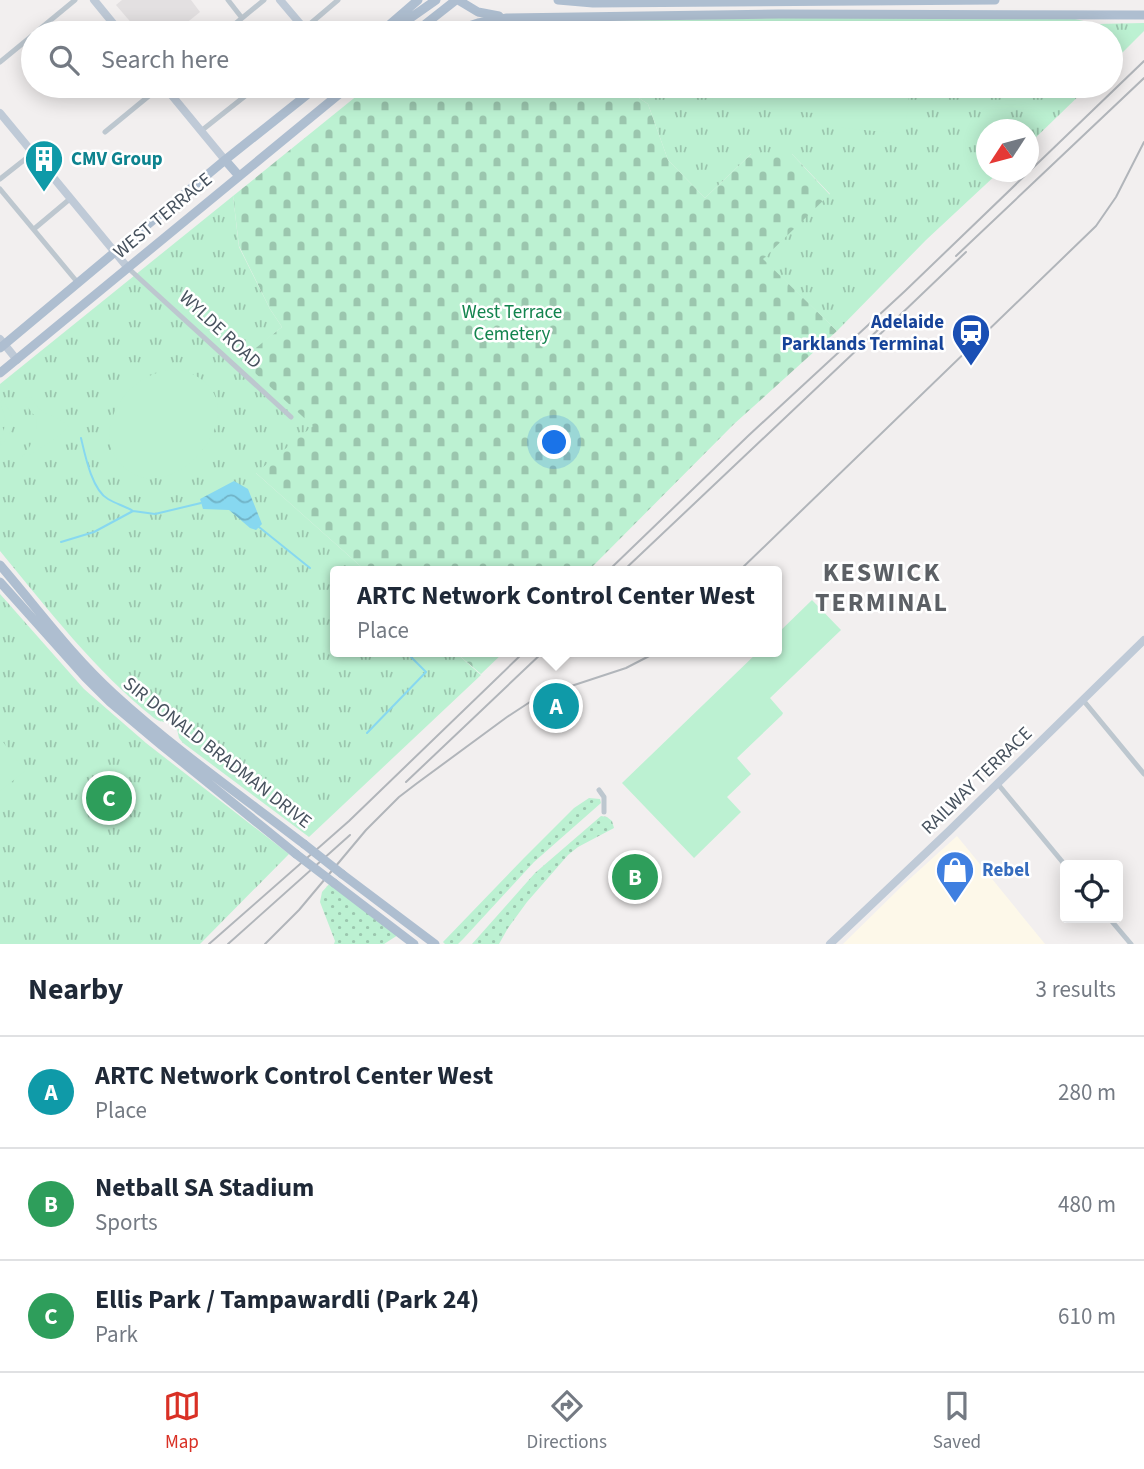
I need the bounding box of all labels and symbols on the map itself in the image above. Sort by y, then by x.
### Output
north arrow [976,119,1039,182]
building icon: CMV Group [23,138,65,193]
place label: CMV Group [71,146,163,173]
street label: WEST TERRACE [108,167,218,265]
street label: WYLDE ROAD [173,285,267,375]
park label: West Terrace Cemetery [462,299,562,348]
place label: Adelaide Parklands Terminal [782,309,945,358]
station icon: Adelaide Parklands Terminal [950,312,992,367]
your location [537,425,571,459]
district label: KESWICK TERMINAL [815,554,949,621]
street label: SIR DONALD BRADMAN DRIVE [117,671,317,835]
pin: A [533,680,579,732]
street label: RAILWAY TERRACE [916,721,1038,841]
pin: C [86,772,132,824]
shop icon: Rebel [934,849,976,904]
pin: B [612,851,658,903]
place label: Rebel [982,857,1030,884]

